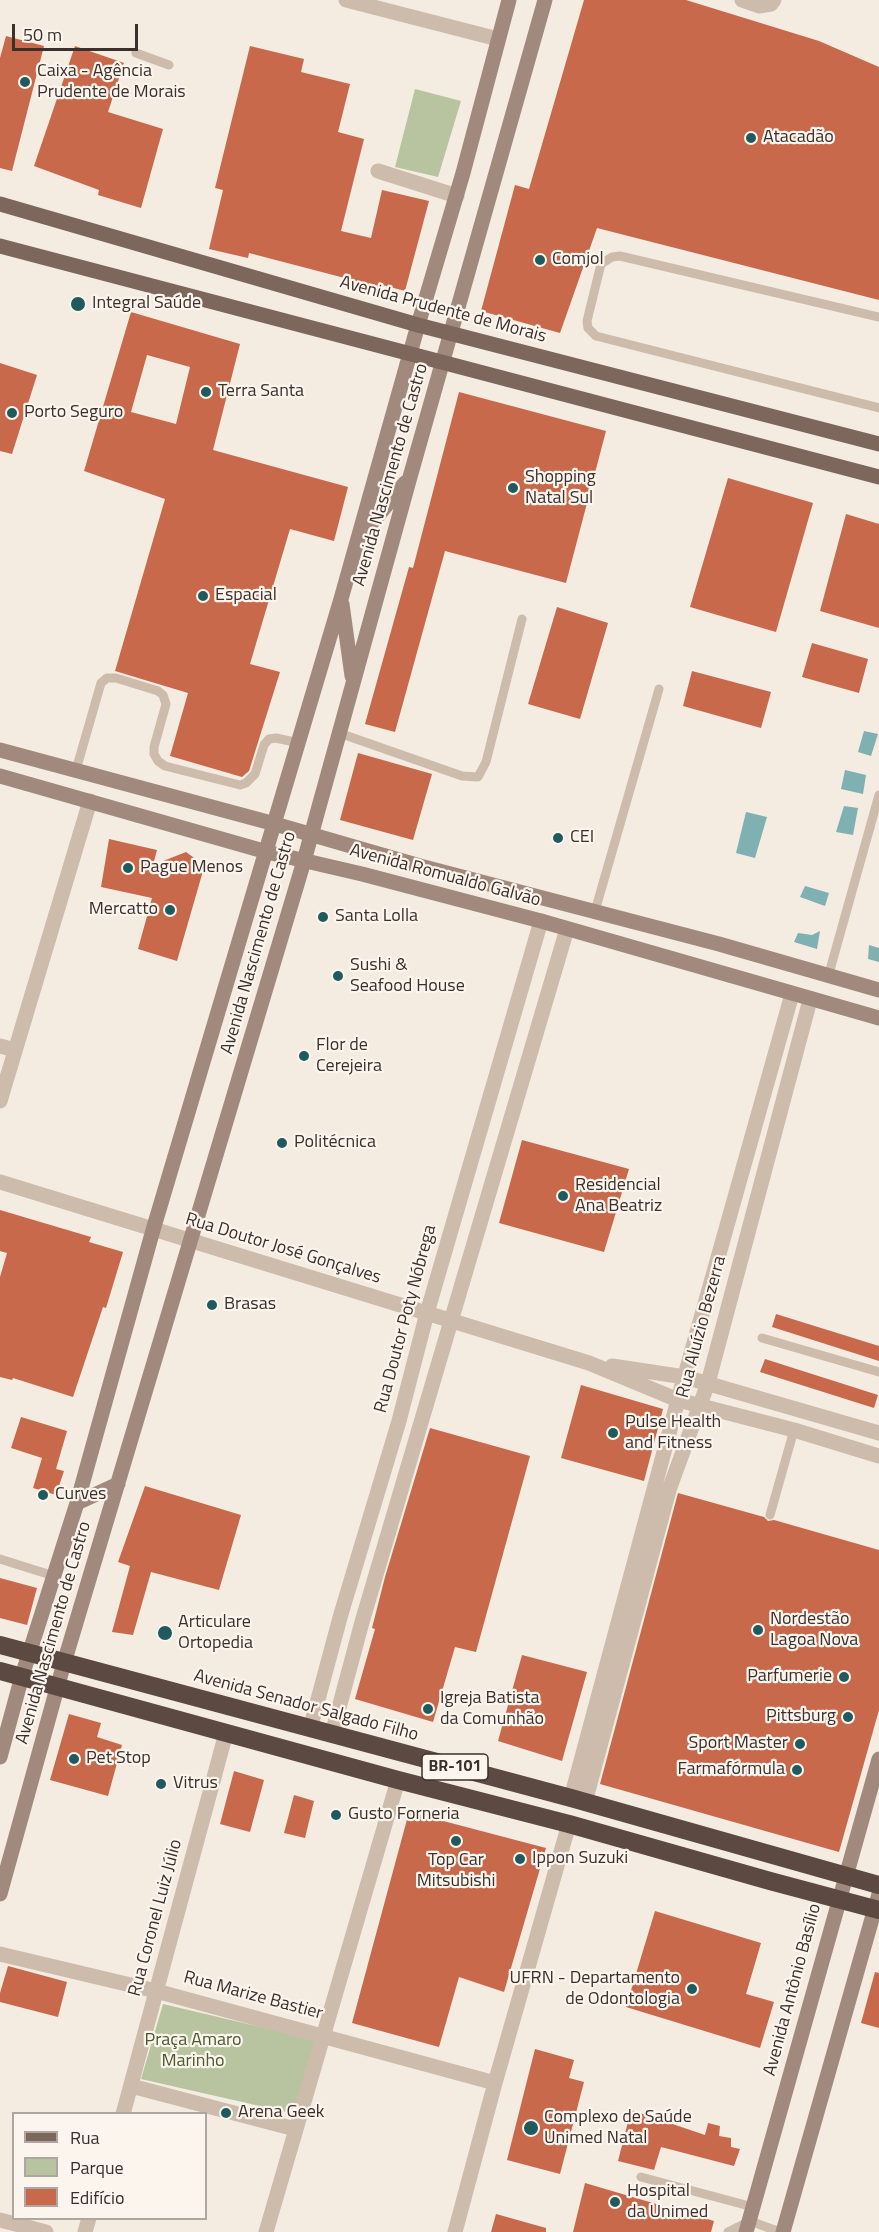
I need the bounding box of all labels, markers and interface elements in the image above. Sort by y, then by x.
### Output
scale bar [15,12,141,50]
text: 50 m [23,21,62,48]
place label: Caixa - Agência Prudente de Morais [37,61,186,104]
marker: Caixa - Agência Prudente de Morais [18,75,32,89]
place label: Atacadão [763,127,834,149]
marker: Atacadão [744,131,758,145]
place label: Comjol [552,249,604,271]
marker: Comjol [533,253,547,267]
street label: Avenida Prudente de Morais [337,272,549,348]
place label: Integral Saúde [92,293,201,315]
marker: Integral Saúde [69,295,87,313]
street label: Avenida Nascimento de Castro [349,361,433,589]
place label: Terra Santa [218,381,304,403]
marker: Terra Santa [199,385,213,399]
place label: Porto Seguro [24,402,123,424]
marker: Porto Seguro [5,406,19,420]
place label: Shopping Natal Sul [525,467,596,510]
marker: Shopping Natal Sul [506,481,520,495]
place label: Espacial [215,585,277,607]
marker: Espacial [196,589,210,603]
place label: CEI [570,827,594,849]
street label: Avenida Nascimento de Castro [217,829,301,1057]
marker: CEI [551,831,565,845]
street label: Avenida Romualdo Galvão [347,840,543,912]
place label: Pague Menos [140,857,243,879]
marker: Pague Menos [121,861,135,875]
place label: Mercatto [89,899,158,921]
marker: Mercatto [163,903,177,917]
place label: Santa Lolla [335,906,418,928]
marker: Santa Lolla [316,910,330,924]
place label: Sushi & Seafood House [350,955,465,998]
marker: Sushi & Seafood House [331,969,345,983]
place label: Flor de Cerejeira [316,1035,382,1078]
marker: Flor de Cerejeira [297,1049,311,1063]
place label: Politécnica [294,1132,376,1154]
marker: Politécnica [275,1136,289,1150]
place label: Residencial Ana Beatriz [575,1175,662,1218]
marker: Residencial Ana Beatriz [556,1189,570,1203]
street label: Rua Doutor José Gonçalves [183,1209,383,1289]
street label: Rua Doutor Poty Nóbrega [370,1223,442,1415]
street label: Rua Aluízio Bezerra [673,1253,731,1401]
place label: Brasas [224,1294,276,1316]
marker: Brasas [205,1298,219,1312]
place label: Pulse Health and Fitness [625,1412,721,1454]
marker: Pulse Health and Fitness [606,1426,620,1440]
place label: Curves [55,1484,106,1506]
marker: Curves [36,1488,50,1502]
street label: Avenida Nascimento de Castro [12,1519,96,1747]
place label: Nordestão Lagoa Nova [770,1609,858,1652]
place label: Articulare Ortopedia [178,1612,253,1654]
marker: Nordestão Lagoa Nova [751,1623,765,1637]
marker: Articulare Ortopedia [156,1624,174,1642]
street label: Avenida Senador Salgado Filho [191,1666,421,1746]
place label: Parfumerie [747,1666,832,1688]
marker: Parfumerie [837,1670,851,1684]
place label: Igreja Batista da Comunhão [440,1688,544,1730]
marker: Igreja Batista da Comunhão [421,1702,435,1716]
place label: Pittsburg [766,1706,836,1728]
marker: Pittsburg [841,1710,855,1724]
place label: Sport Master [689,1733,788,1755]
marker: Sport Master [793,1737,807,1751]
place label: Pet Stop [86,1748,151,1770]
marker: Pet Stop [67,1752,81,1766]
road number: BR-101 [422,1754,488,1780]
place label: Farmafórmula [678,1759,785,1781]
marker: Farmafórmula [790,1763,804,1777]
place label: Vitrus [173,1773,218,1795]
marker: Vitrus [154,1777,168,1791]
place label: Gusto Forneria [348,1804,460,1826]
marker: Gusto Forneria [329,1808,343,1822]
marker: Top Car Mitsubishi [449,1834,463,1848]
street label: Rua Coronel Luiz Júlio [125,1837,187,1999]
place label: Ippon Suzuki [532,1848,628,1870]
place label: Top Car Mitsubishi [417,1850,495,1892]
marker: Ippon Suzuki [513,1852,527,1866]
street label: Avenida Antônio Basílio [760,1901,826,2079]
street label: Rua Marize Bastier [181,1967,325,2025]
place label: UFRN - Departamento de Odontologia [510,1968,680,2010]
marker: UFRN - Departamento de Odontologia [685,1982,699,1996]
park label: Praça Amaro Marinho [144,2030,242,2072]
place label: Arena Geek [238,2102,324,2124]
marker: Arena Geek [219,2106,233,2120]
place label: Complexo de Saúde Unimed Natal [544,2107,692,2150]
legend [12,2112,207,2220]
marker: Complexo de Saúde Unimed Natal [522,2119,540,2137]
text: Rua [70,2124,100,2151]
text: Parque [70,2154,124,2181]
place label: Hospital da Unimed [627,2181,708,2224]
text: Edifício [70,2184,124,2211]
marker: Hospital da Unimed [608,2195,622,2209]

